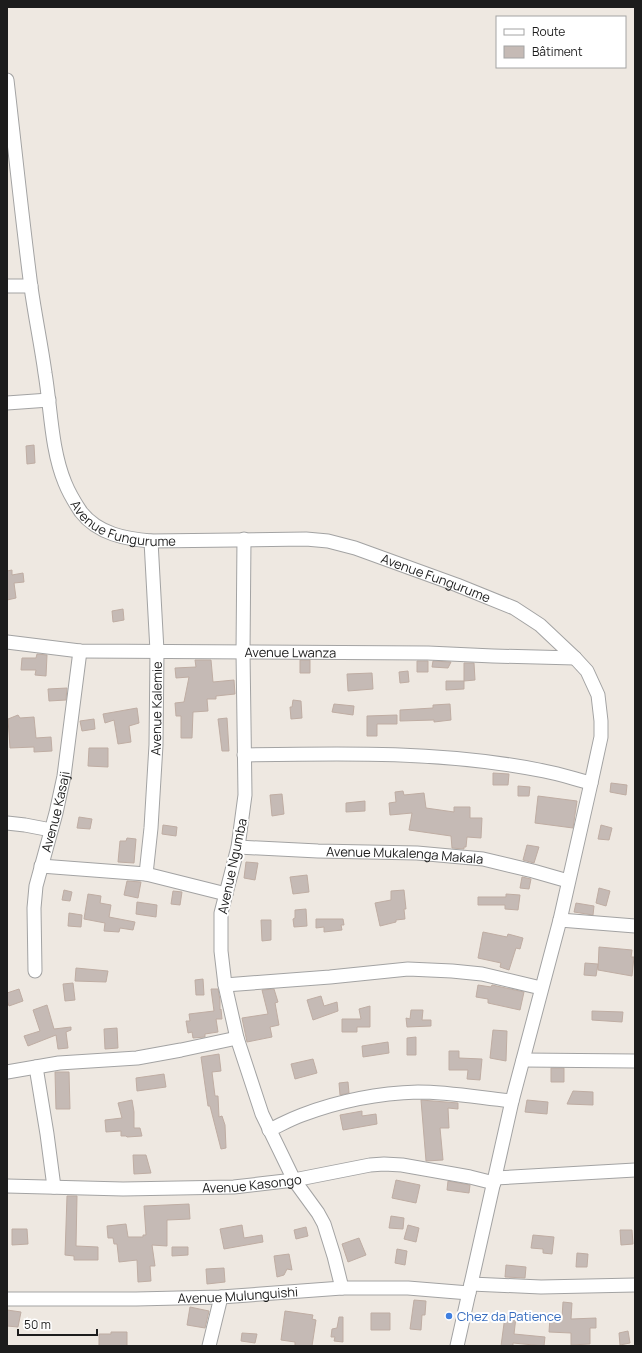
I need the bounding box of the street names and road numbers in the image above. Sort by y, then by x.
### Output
street label: Avenue Fungurume [67,497,176,550]
street label: Avenue Fungurume [379,549,494,607]
street label: Avenue Lwanza [245,643,336,661]
street label: Avenue Kalemie [146,661,166,756]
street label: Avenue Kasaji [37,770,74,854]
street label: Avenue Ngumba [213,817,251,915]
street label: Avenue Mukalenga Makala [326,842,484,868]
street label: Avenue Kasongo [202,1170,303,1197]
street label: Avenue Mulunguishi [178,1282,299,1307]

